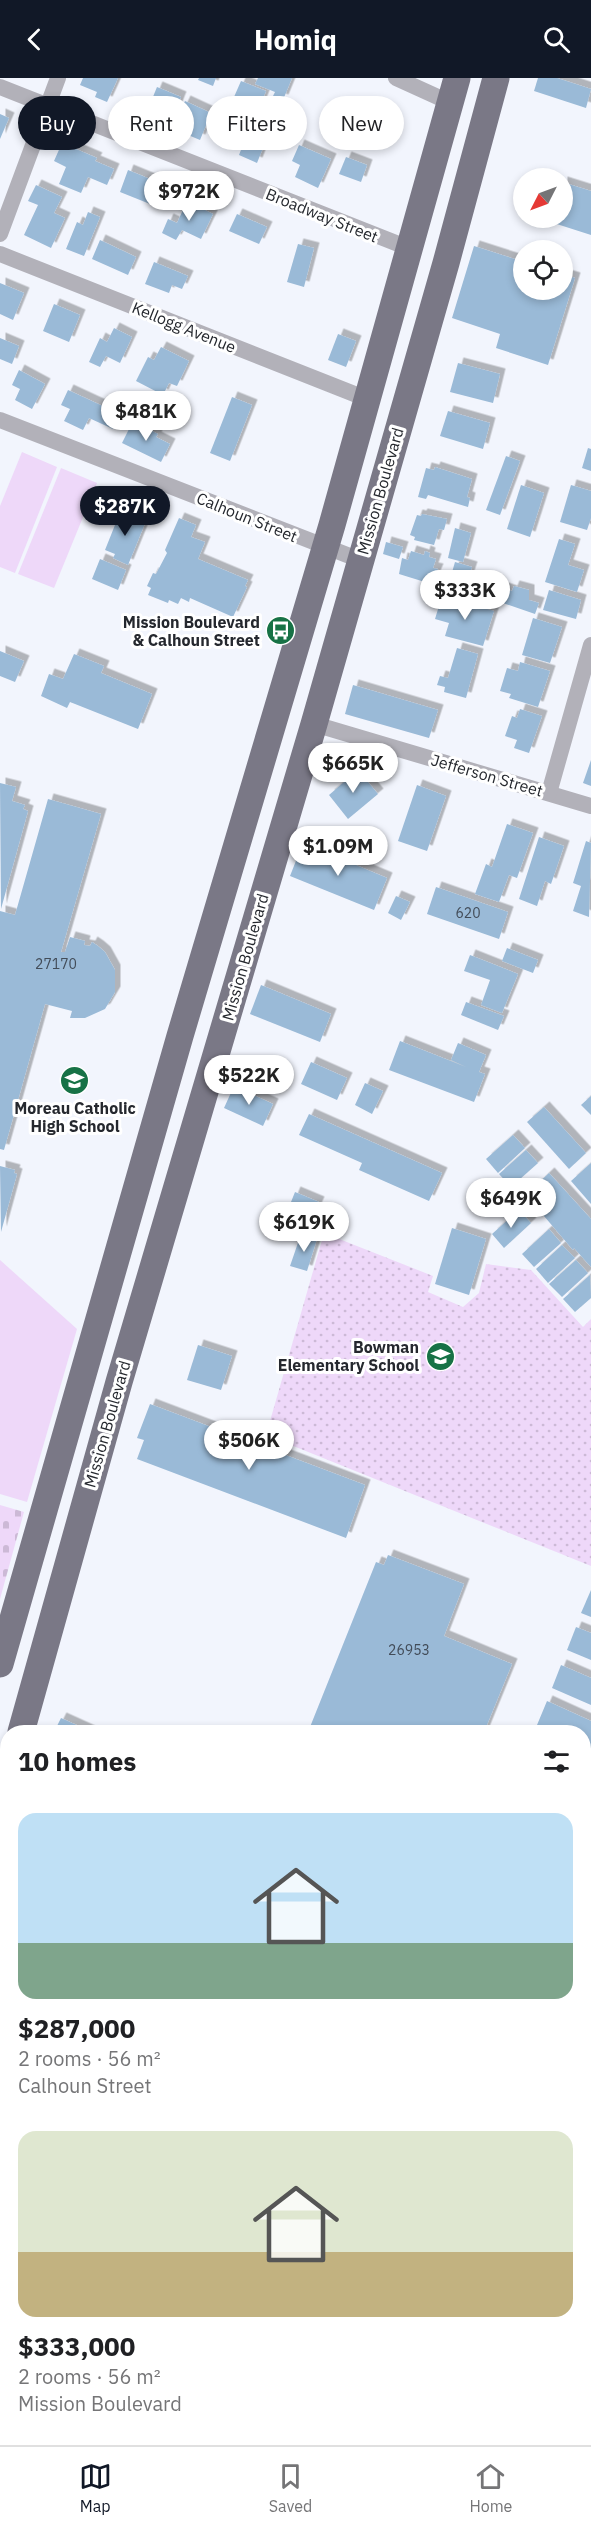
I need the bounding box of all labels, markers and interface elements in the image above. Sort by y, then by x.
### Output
text: Homiq [254,22,337,57]
icon: back [18,23,51,56]
icon: search [540,23,573,56]
chip: Buy [18,96,96,150]
chip: Rent [108,96,194,150]
chip: Filters [206,96,307,150]
chip: New [319,96,404,150]
north arrow [513,168,573,228]
map controls [513,168,573,300]
pin: $972K [147,171,231,222]
text: $972K [158,177,220,204]
street label: Broadway Street [263,183,381,247]
button: locate [513,240,573,300]
street label: Kellogg Avenue [129,297,239,357]
pin: $481K [104,391,188,442]
text: $481K [115,397,177,424]
street label: Mission Boulevard [352,425,408,557]
pin: $287K [83,486,167,537]
street label: Calhoun Street [194,488,300,546]
text: $287K [94,492,156,519]
pin: $333K [423,570,507,621]
text: $333K [434,576,496,603]
place label: Mission Boulevard & Calhoun Street [123,612,260,650]
bus stop icon: Mission Boulevard & Calhoun Street [265,615,297,647]
pin: $665K [311,743,395,794]
text: $665K [322,749,384,776]
street label: Jefferson Street [429,749,545,801]
pin: $1.09M [289,826,387,877]
text: $1.09M [303,832,373,859]
street label: Mission Boulevard [217,891,273,1023]
house number: 620 [455,904,481,922]
house number: 27170 [35,955,77,973]
pin: $522K [207,1055,291,1106]
text: $522K [218,1061,280,1088]
school or university icon: Moreau Catholic High School [59,1064,91,1096]
place label: Moreau Catholic High School [14,1098,136,1136]
pin: $649K [469,1178,553,1229]
text: $649K [480,1184,542,1211]
pin: $619K [262,1202,346,1253]
text: $619K [273,1208,335,1235]
place label: Bowman Elementary School [278,1337,419,1375]
school or university icon: Bowman Elementary School [424,1340,456,1372]
street label: Mission Boulevard [79,1358,135,1490]
pin: $506K [207,1420,291,1471]
text: $506K [218,1426,280,1453]
house number: 26953 [388,1641,430,1659]
text: 10 homes [18,1744,136,1778]
icon: filters [540,1745,573,1778]
icon: home [242,1852,350,1960]
text: $287,000 [18,2011,135,2045]
text: 2 rooms · 56 m² [18,2045,161,2072]
text: Calhoun Street [18,2072,151,2099]
icon: home [242,2170,350,2278]
text: $333,000 [18,2329,135,2363]
text: 2 rooms · 56 m² [18,2363,161,2390]
text: Mission Boulevard [18,2390,182,2417]
tab: Map [79,2460,112,2516]
tab: Saved [269,2460,312,2516]
tab: Home [469,2460,512,2516]

